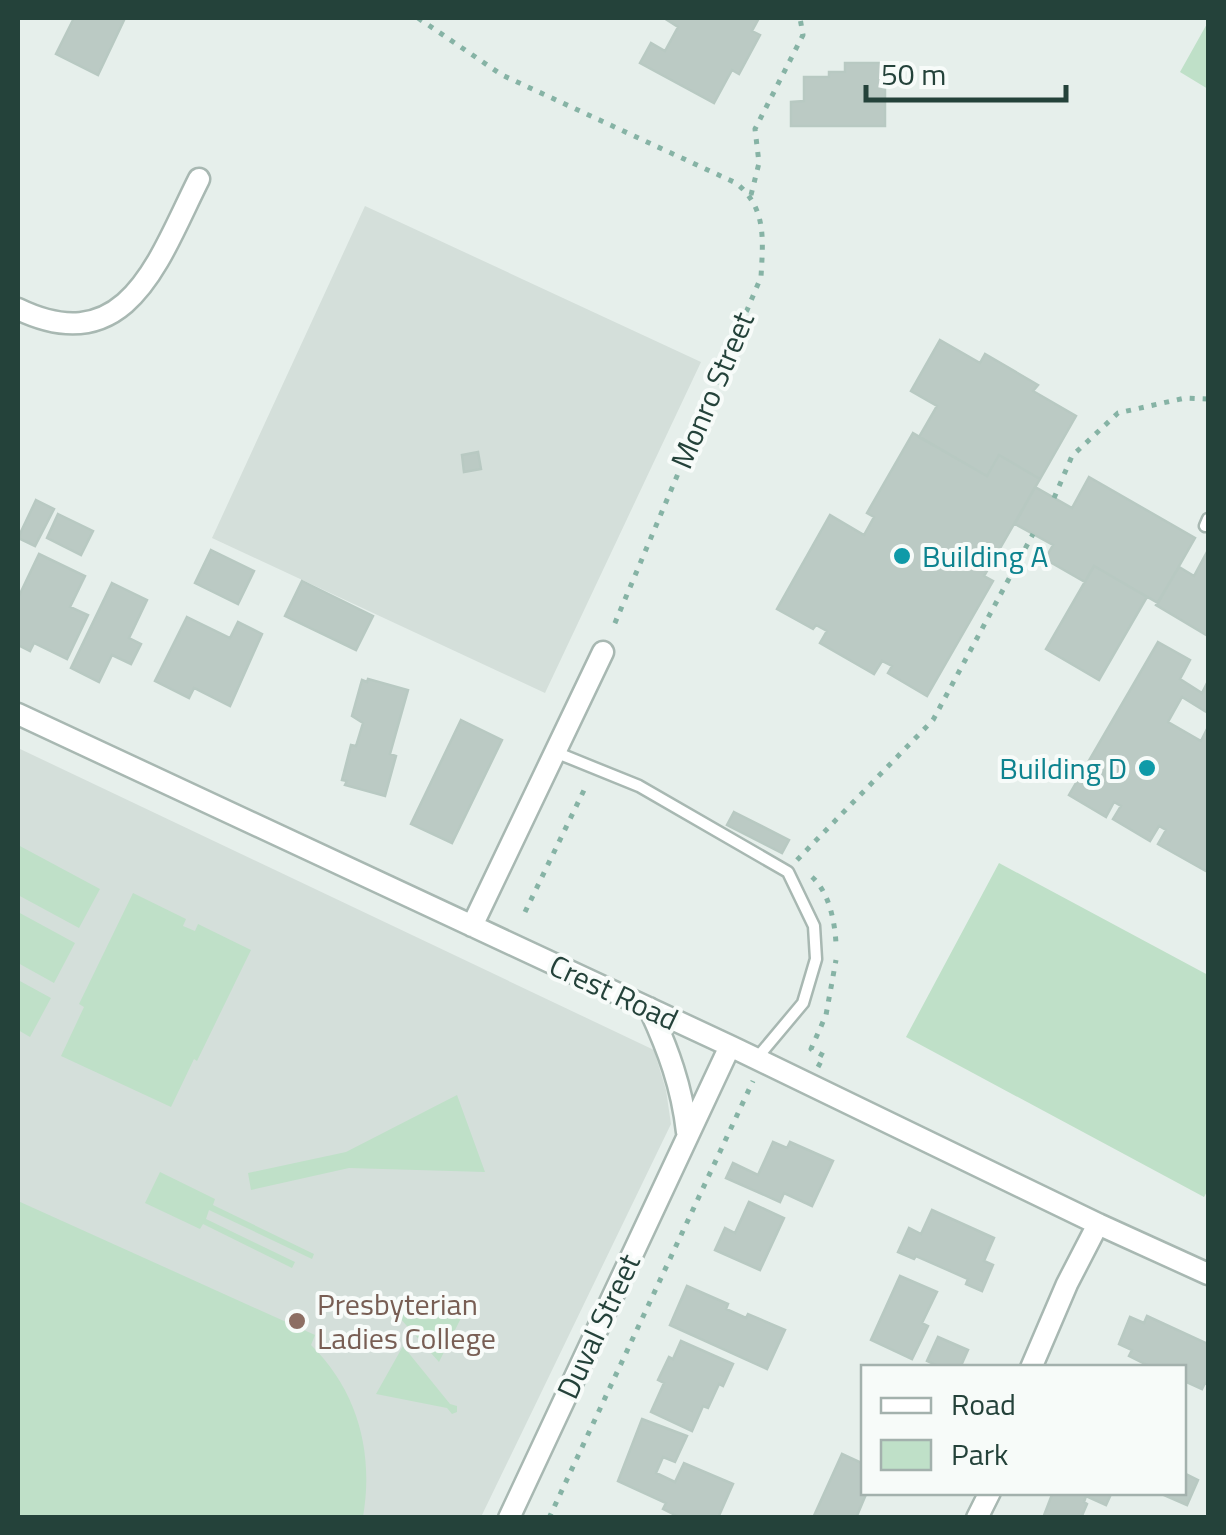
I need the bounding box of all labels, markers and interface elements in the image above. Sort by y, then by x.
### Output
scale bar [866,40,1066,102]
text: 50 m [881,51,946,97]
street label: Monro Street [658,304,766,476]
place label: Building A [922,533,1048,579]
marker: Building A [891,545,913,567]
place label: Building D [999,745,1127,791]
marker: Building D [1136,757,1158,779]
street label: Crest Road [542,942,686,1042]
street label: Duval Street [544,1245,652,1406]
place label: Presbyterian Ladies College [317,1281,496,1361]
marker: Presbyterian Ladies College [286,1310,308,1332]
legend [861,1365,1186,1495]
text: Road [951,1381,1016,1427]
text: Park [951,1431,1008,1477]

